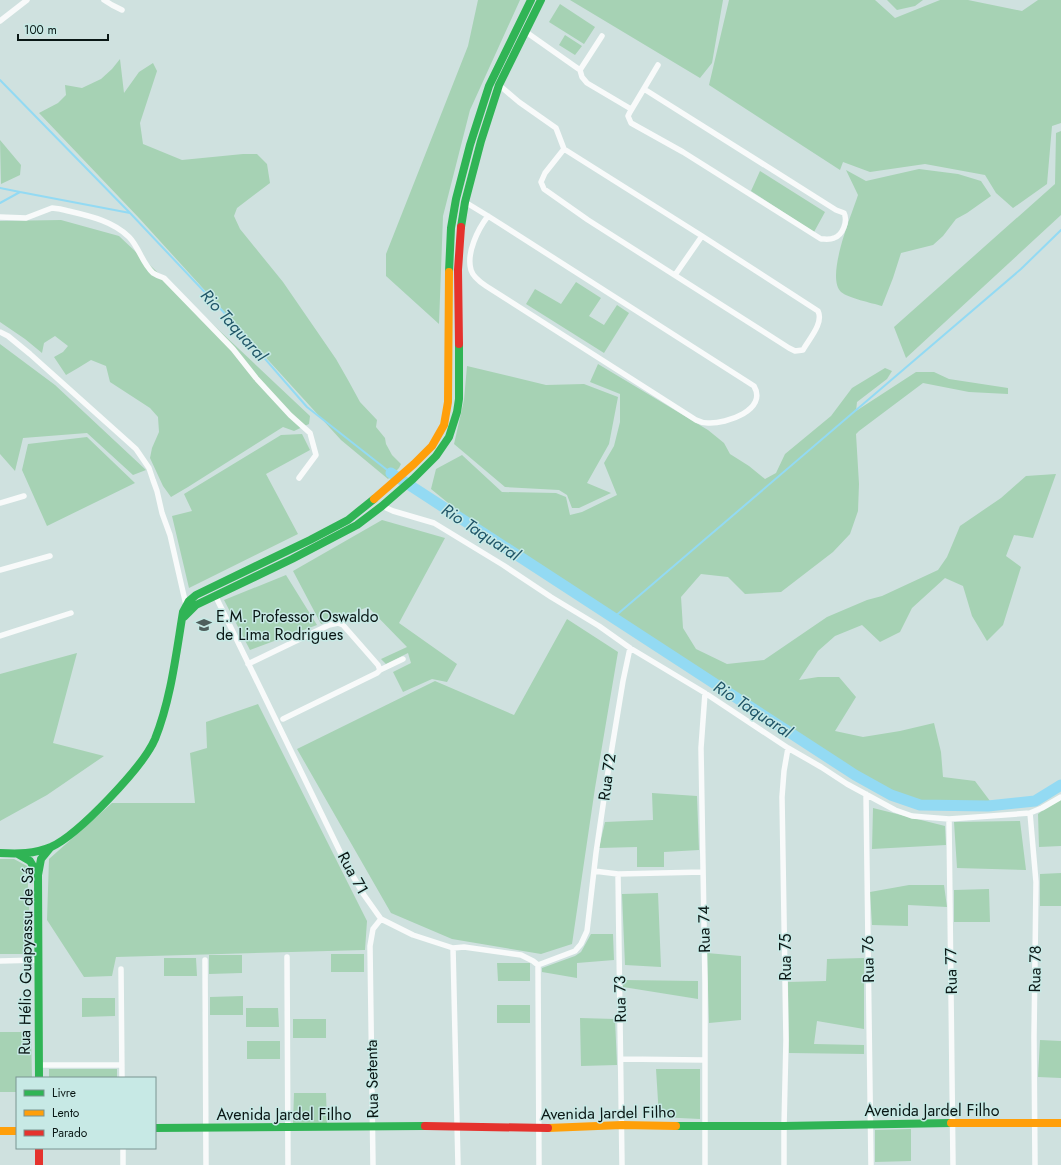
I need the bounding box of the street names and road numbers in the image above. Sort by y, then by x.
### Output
street label: Rua 72 [592,752,622,802]
street label: Rua 71 [332,848,374,898]
street label: Rua Hélio Guapyassu de Sá [13,867,39,1055]
street label: Rua 74 [692,905,716,953]
street label: Rua 75 [774,933,797,981]
street label: Rua 76 [856,935,880,983]
street label: Rua 78 [1023,945,1047,993]
street label: Rua 77 [939,947,963,995]
street label: Rua 73 [608,975,632,1023]
street label: Rua Setenta [360,1039,384,1119]
street label: Avenida Jardel Filho [865,1099,1000,1122]
street label: Avenida Jardel Filho [540,1100,676,1126]
street label: Avenida Jardel Filho [217,1103,352,1126]

